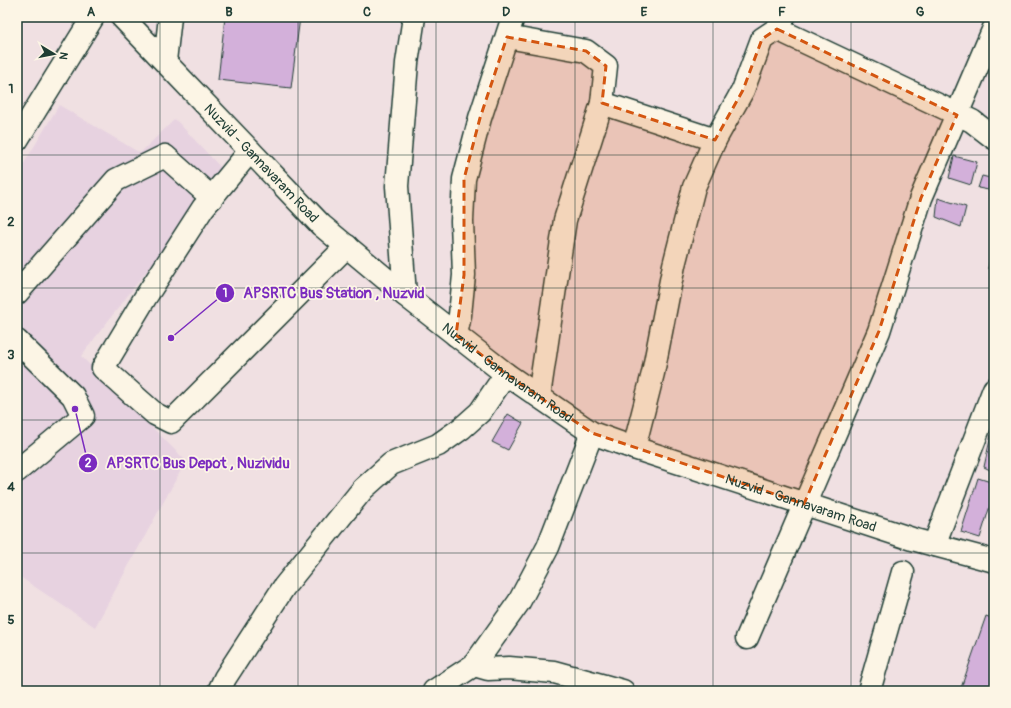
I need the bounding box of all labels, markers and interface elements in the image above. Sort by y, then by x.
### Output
text: A [87,4,96,20]
text: B [225,4,233,20]
text: C [363,4,371,20]
text: D [502,4,510,20]
text: E [641,4,648,20]
text: F [778,4,786,20]
text: G [916,4,925,20]
north arrow [34,34,74,74]
text: N [56,51,70,61]
text: 1 [8,81,14,97]
street label: Nuzvid - Gannavaram Road [201,100,323,226]
text: 2 [7,214,15,230]
callout: APSRTC Bus Station , Nuzvid [215,280,432,307]
text: APSRTC Bus Station , Nuzvid [243,284,425,303]
text: 1 [223,286,227,301]
street label: Nuzvid - Gannavaram Road [439,319,577,426]
text: 3 [7,347,15,363]
callout: APSRTC Bus Depot , Nuzividu [78,450,298,477]
text: APSRTC Bus Depot , Nuzividu [106,454,290,473]
text: 2 [85,456,92,471]
street label: Nuzvid - Gannavaram Road [723,470,879,535]
text: 4 [7,479,15,495]
text: 5 [7,612,15,628]

